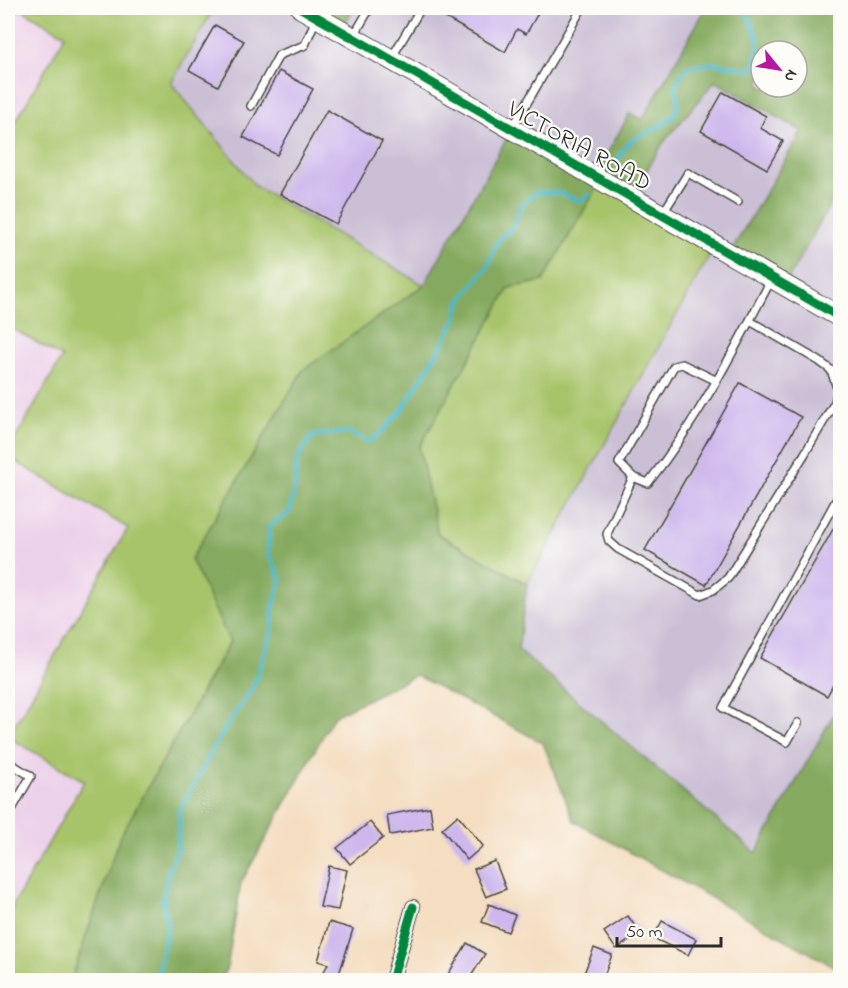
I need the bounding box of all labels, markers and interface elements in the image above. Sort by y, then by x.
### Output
north arrow [749,39,809,99]
text: N [777,65,803,86]
street label: VICTORIA ROAD [500,93,657,201]
scale bar [617,910,720,948]
text: 50 m [626,920,663,946]

